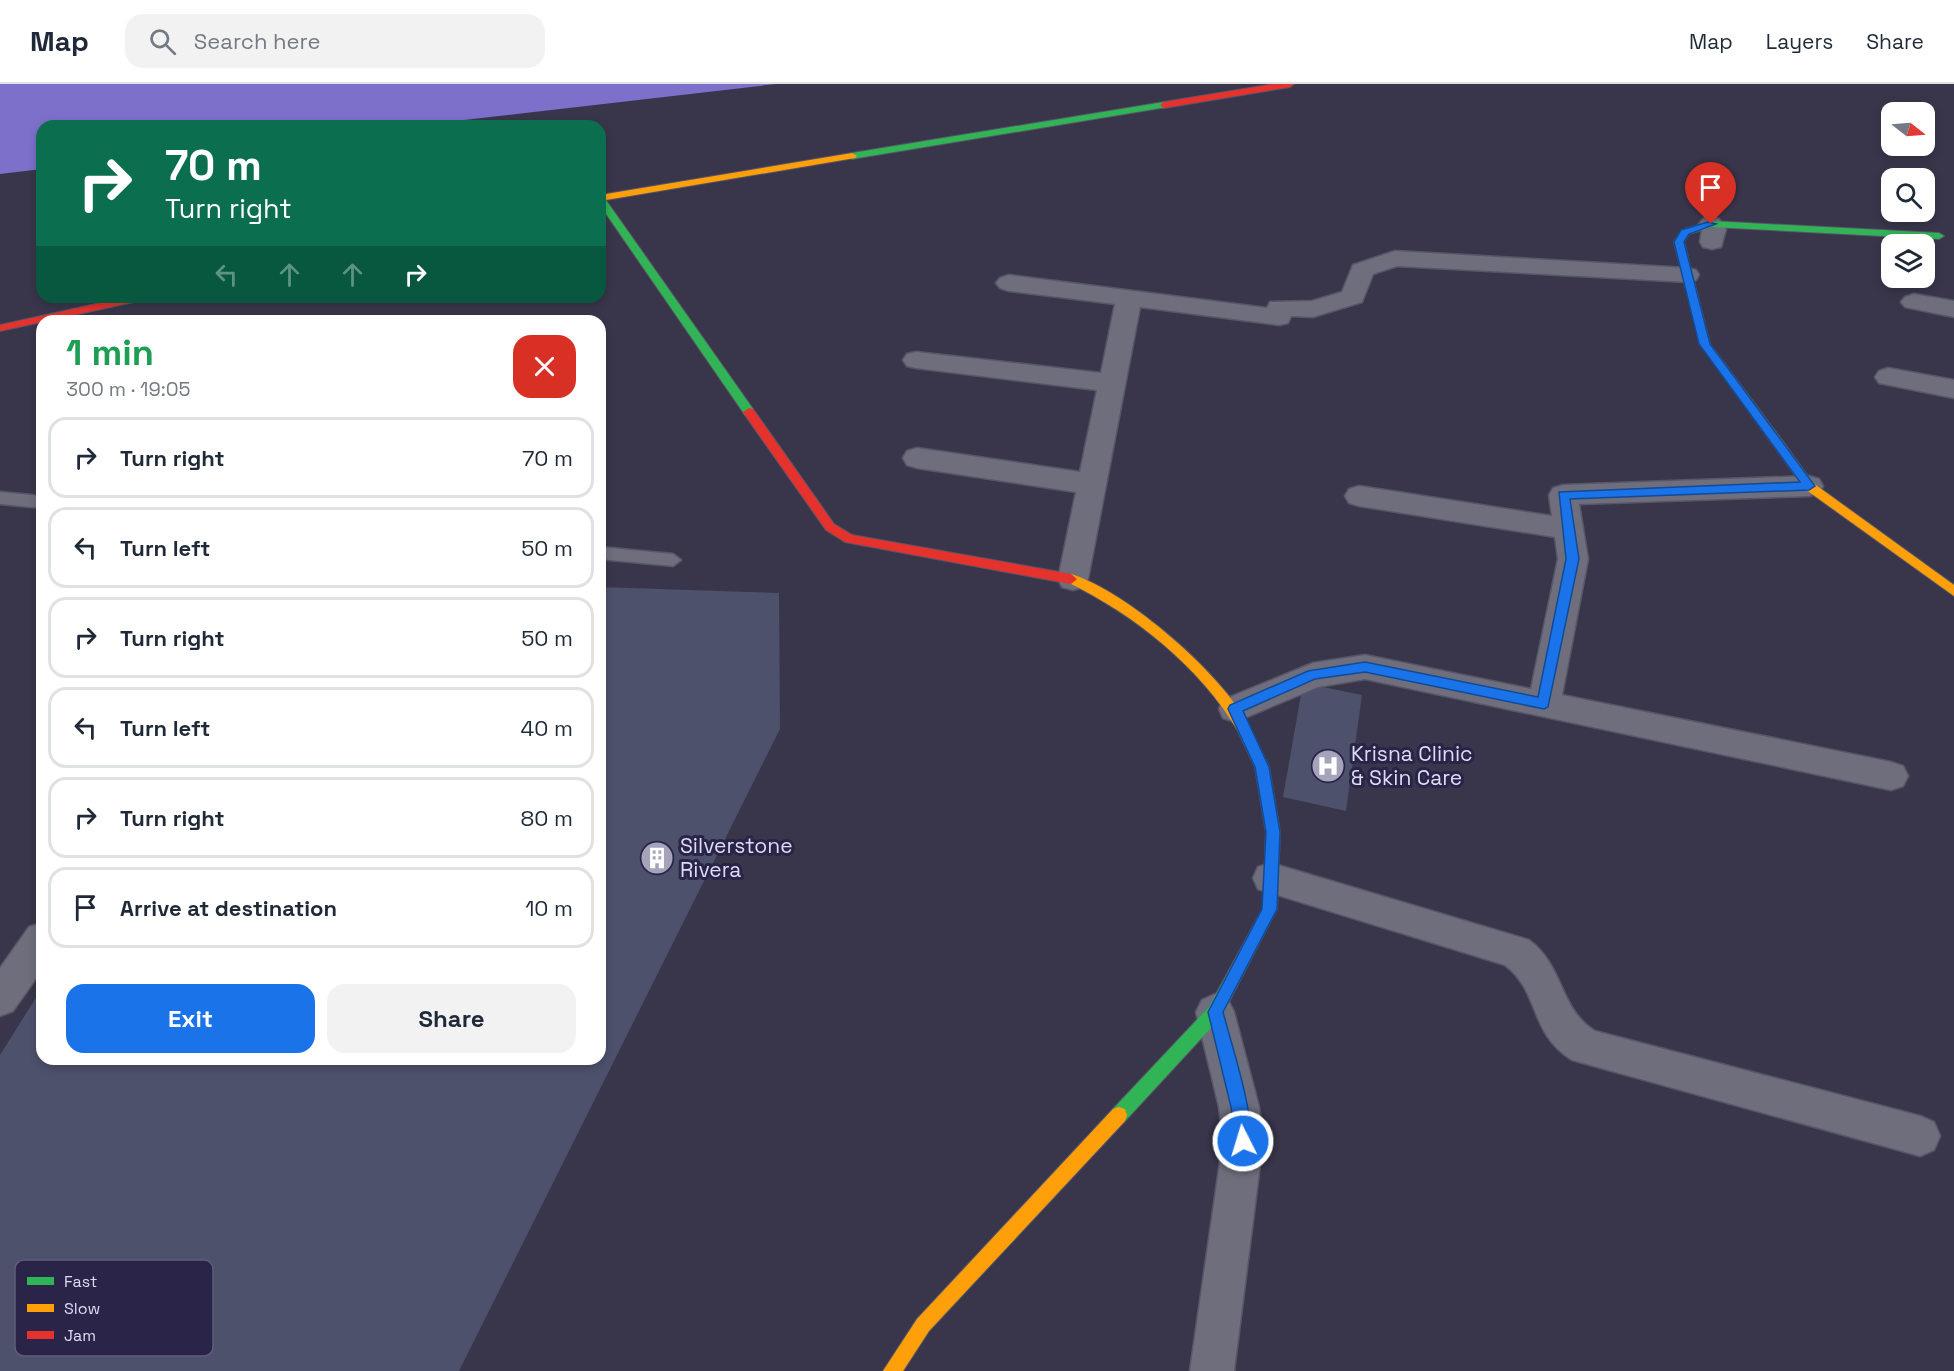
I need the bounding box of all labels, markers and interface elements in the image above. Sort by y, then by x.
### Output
search box [125,14,545,68]
text: Map [30,23,89,59]
icon: search [146,25,179,58]
text: Search here [194,27,321,55]
text: Map [1689,28,1733,55]
text: Layers [1766,28,1833,55]
text: Share [1866,28,1924,55]
north arrow [1881,102,1935,156]
map controls [1881,102,1935,288]
text: 70 m [165,139,262,192]
icon: right [66,144,144,222]
pin [1685,162,1736,224]
button: search [1881,168,1935,222]
icon: arrive [1694,171,1727,204]
text: Turn right [165,191,292,226]
button: layers [1881,234,1935,288]
icon: left [210,258,243,291]
icon: ahead [273,258,306,291]
icon: ahead [336,258,369,291]
icon: right [399,258,432,291]
text: 1 min [66,330,154,376]
button: close [513,335,576,398]
text: 300 m · 19:05 [66,376,191,402]
icon: right [69,441,102,474]
text: Turn right [120,444,225,472]
text: 70 m [522,444,573,472]
icon: left [69,531,102,564]
text: Turn left [120,534,210,562]
text: 50 m [521,534,573,562]
icon: right [69,621,102,654]
text: Turn right [120,624,225,652]
text: 50 m [521,624,573,652]
icon: left [69,711,102,744]
text: Turn left [120,714,210,742]
text: 40 m [521,714,573,742]
place label: Krisna Clinic & Skin Care [1351,740,1473,791]
hospital icon: Krisna Clinic & Skin Care [1310,748,1346,784]
icon: right [69,801,102,834]
text: Turn right [120,804,225,832]
text: 80 m [521,804,573,832]
place label: Silverstone Rivera [680,832,793,883]
building icon: Silverstone Rivera [639,840,675,876]
icon: arrive [69,891,102,924]
text: Arrive at destination [120,894,337,922]
text: 10 m [525,894,573,922]
button: Exit [66,984,315,1053]
button: Share [327,984,576,1053]
position arrow [1211,1109,1275,1173]
legend [15,1260,213,1356]
text: Fast [64,1271,97,1292]
text: Slow [64,1298,100,1319]
text: Jam [64,1325,96,1346]

